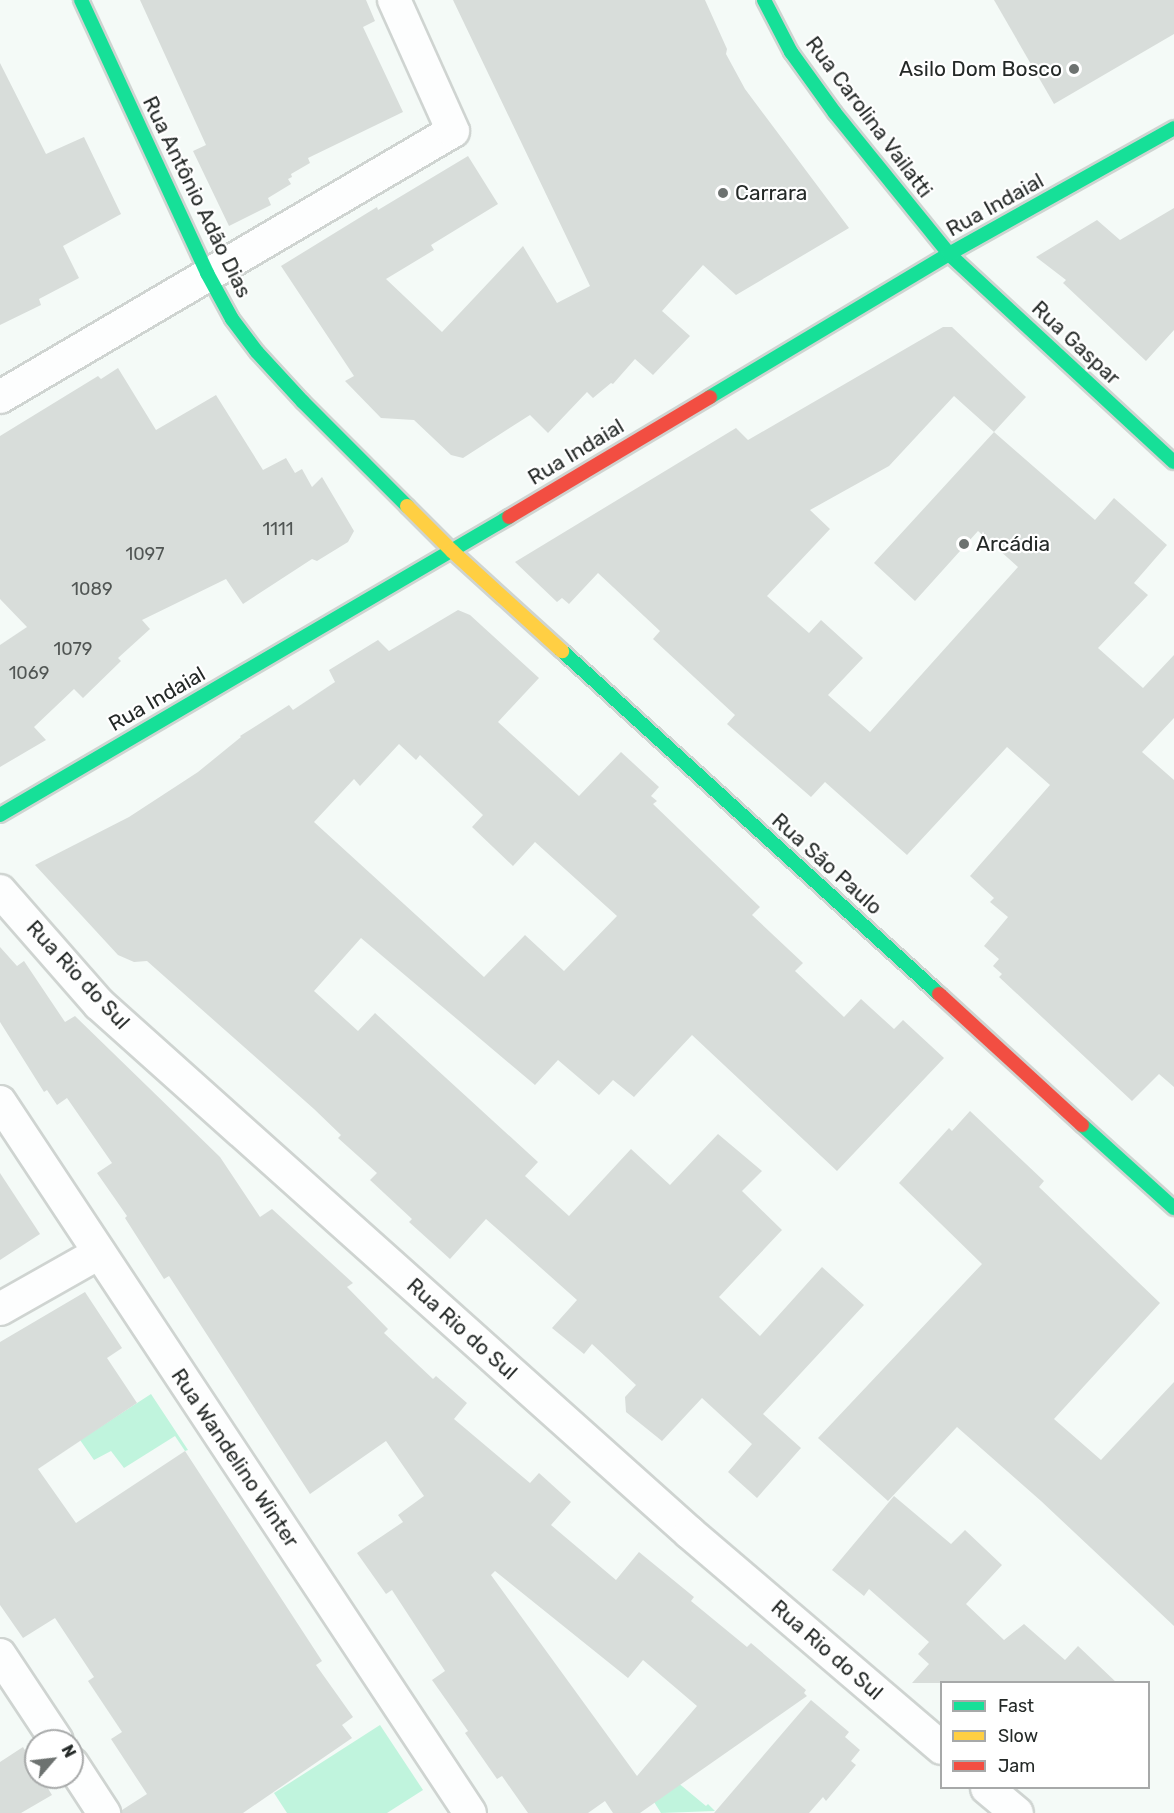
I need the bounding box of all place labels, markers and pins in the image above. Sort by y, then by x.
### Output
place label: Asilo Dom Bosco [899,56,1062,82]
marker: Asilo Dom Bosco [1067,62,1081,76]
place label: Carrara [735,180,807,206]
marker: Carrara [716,186,730,200]
place label: Arcádia [976,531,1050,557]
marker: Arcádia [957,537,971,551]

